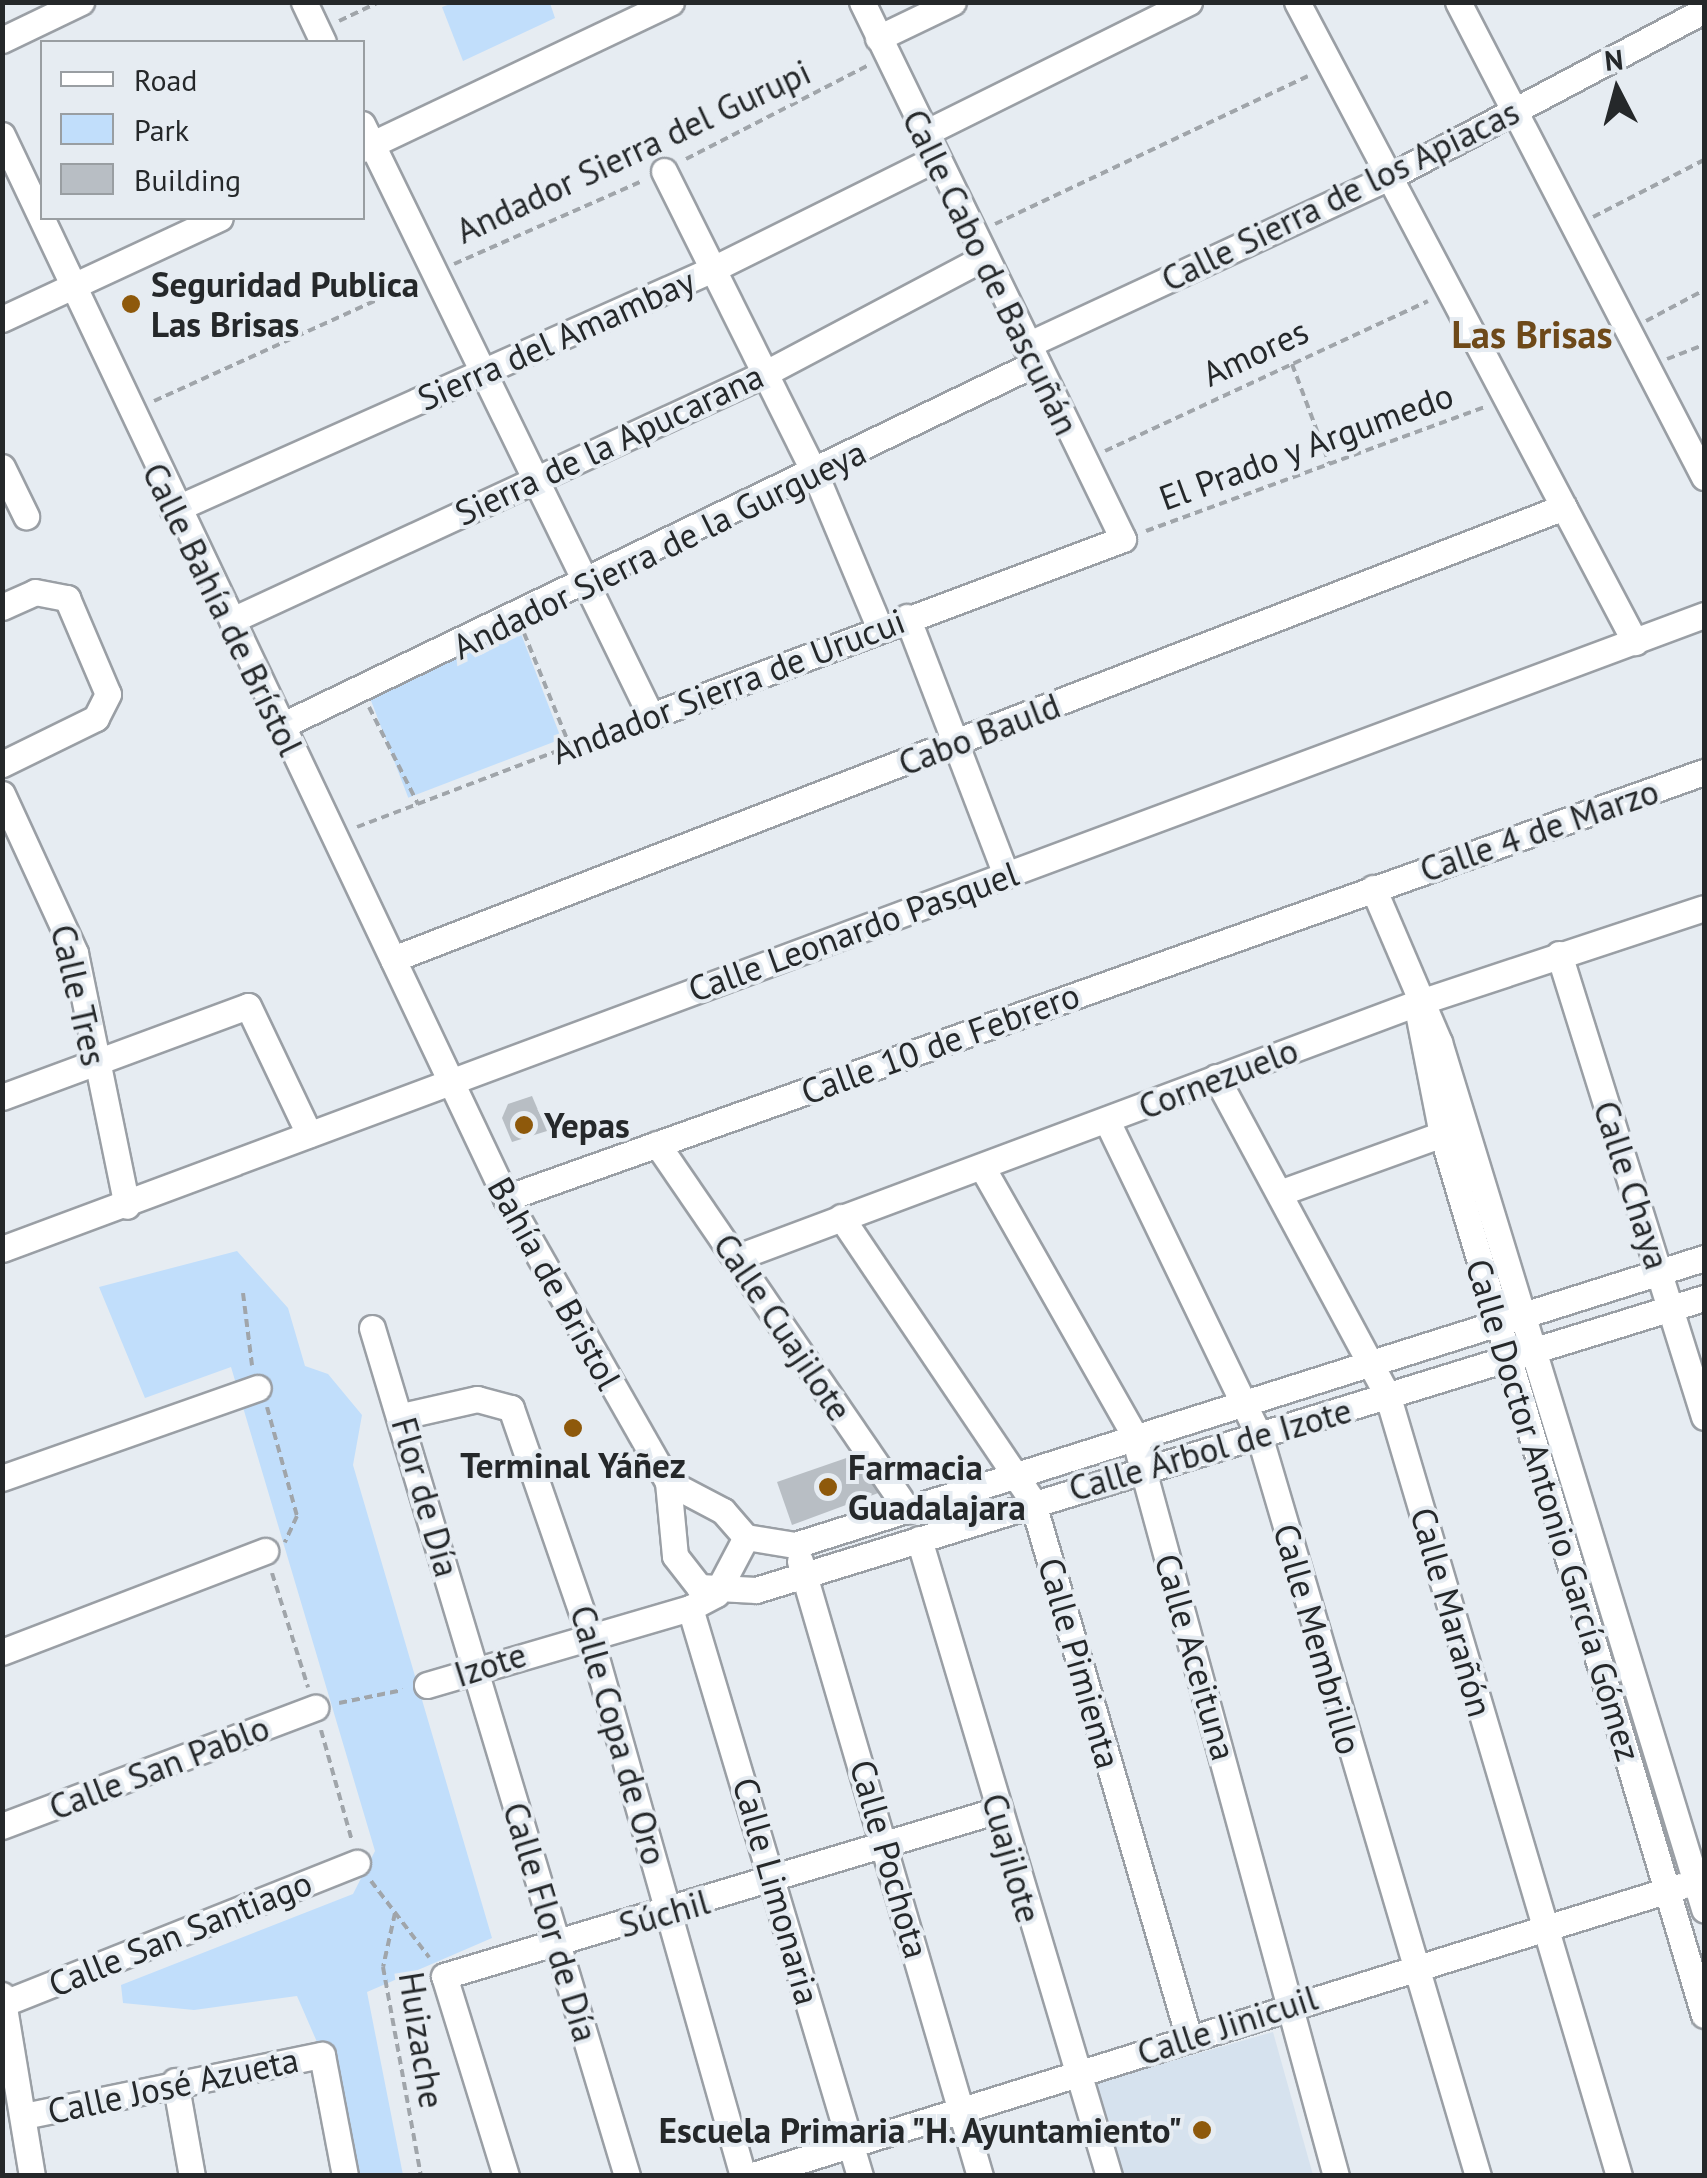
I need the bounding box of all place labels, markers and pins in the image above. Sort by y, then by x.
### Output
place label: Seguridad Publica Las Brisas [151,263,419,345]
marker: Seguridad Publica Las Brisas [120,293,142,315]
place label: Yepas [544,1104,630,1146]
marker: Yepas [513,1114,535,1136]
marker: Terminal Yáñez [562,1417,584,1439]
place label: Terminal Yáñez [460,1444,686,1486]
place label: Farmacia Guadalajara [848,1446,1026,1528]
marker: Farmacia Guadalajara [817,1476,839,1498]
place label: Escuela Primaria "H. Ayuntamiento" [652,2109,1182,2151]
marker: Escuela Primaria "H. Ayuntamiento" [1191,2119,1213,2141]

